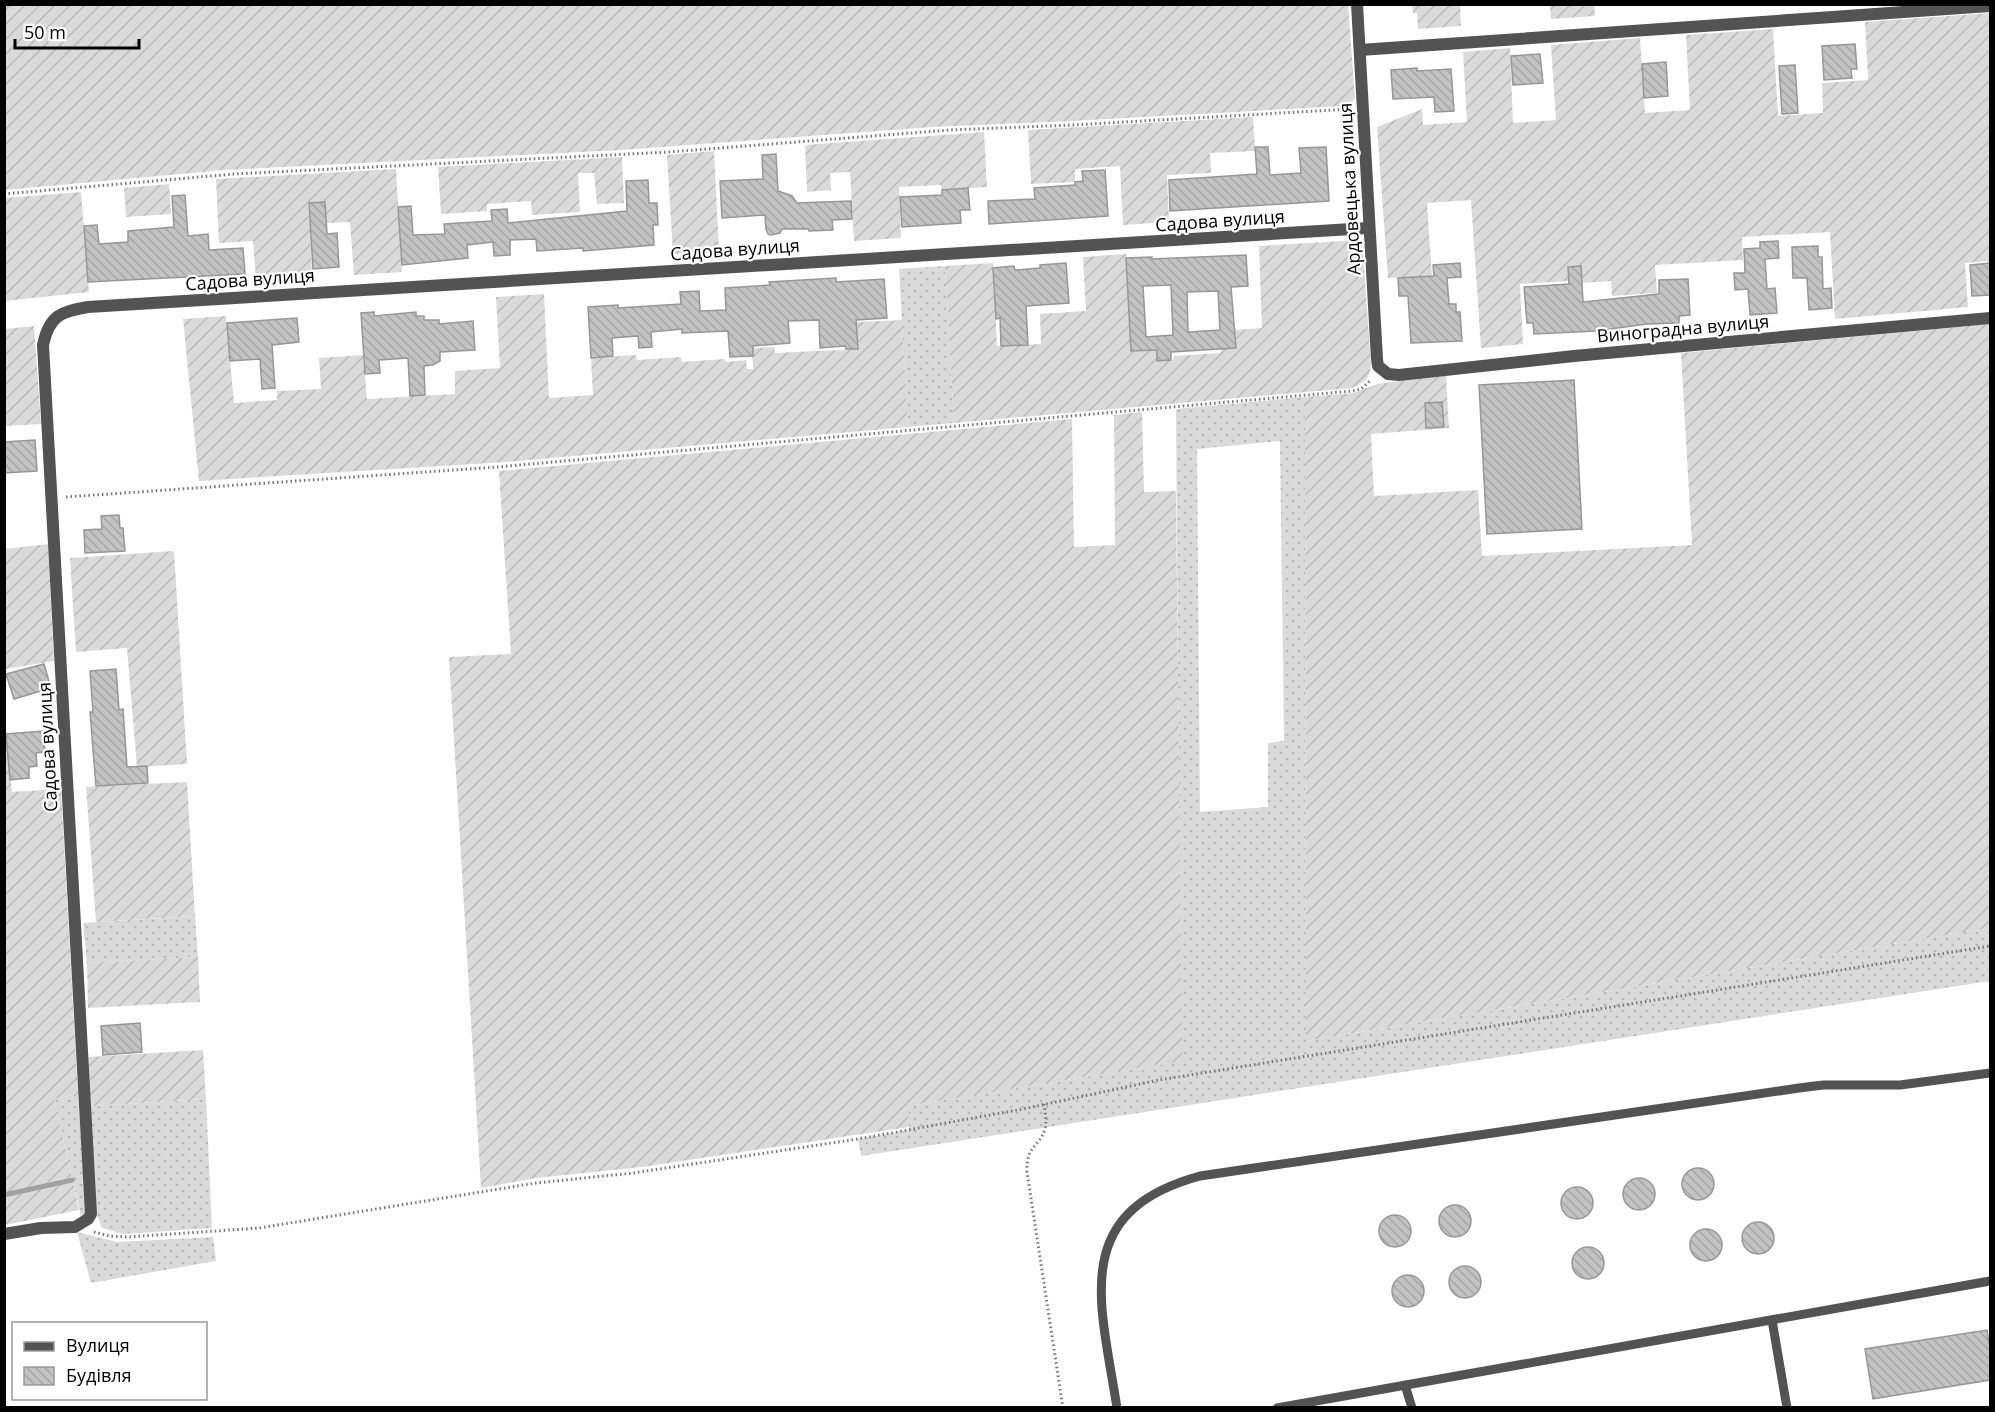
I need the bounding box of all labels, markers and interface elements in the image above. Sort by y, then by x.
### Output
scale bar [15,12,140,50]
text: 50 m [24,20,66,44]
street label: Ардовецька вулиця [1333,102,1365,276]
street label: Садова вулиця [1154,203,1286,237]
street label: Садова вулиця [669,232,801,266]
street label: Садова вулиця [184,262,316,296]
street label: Виноградна вулиця [1596,309,1770,347]
street label: Садова вулиця [32,682,62,812]
legend [12,1322,207,1400]
text: Вулиця [66,1333,130,1357]
text: Будівля [66,1363,132,1387]

